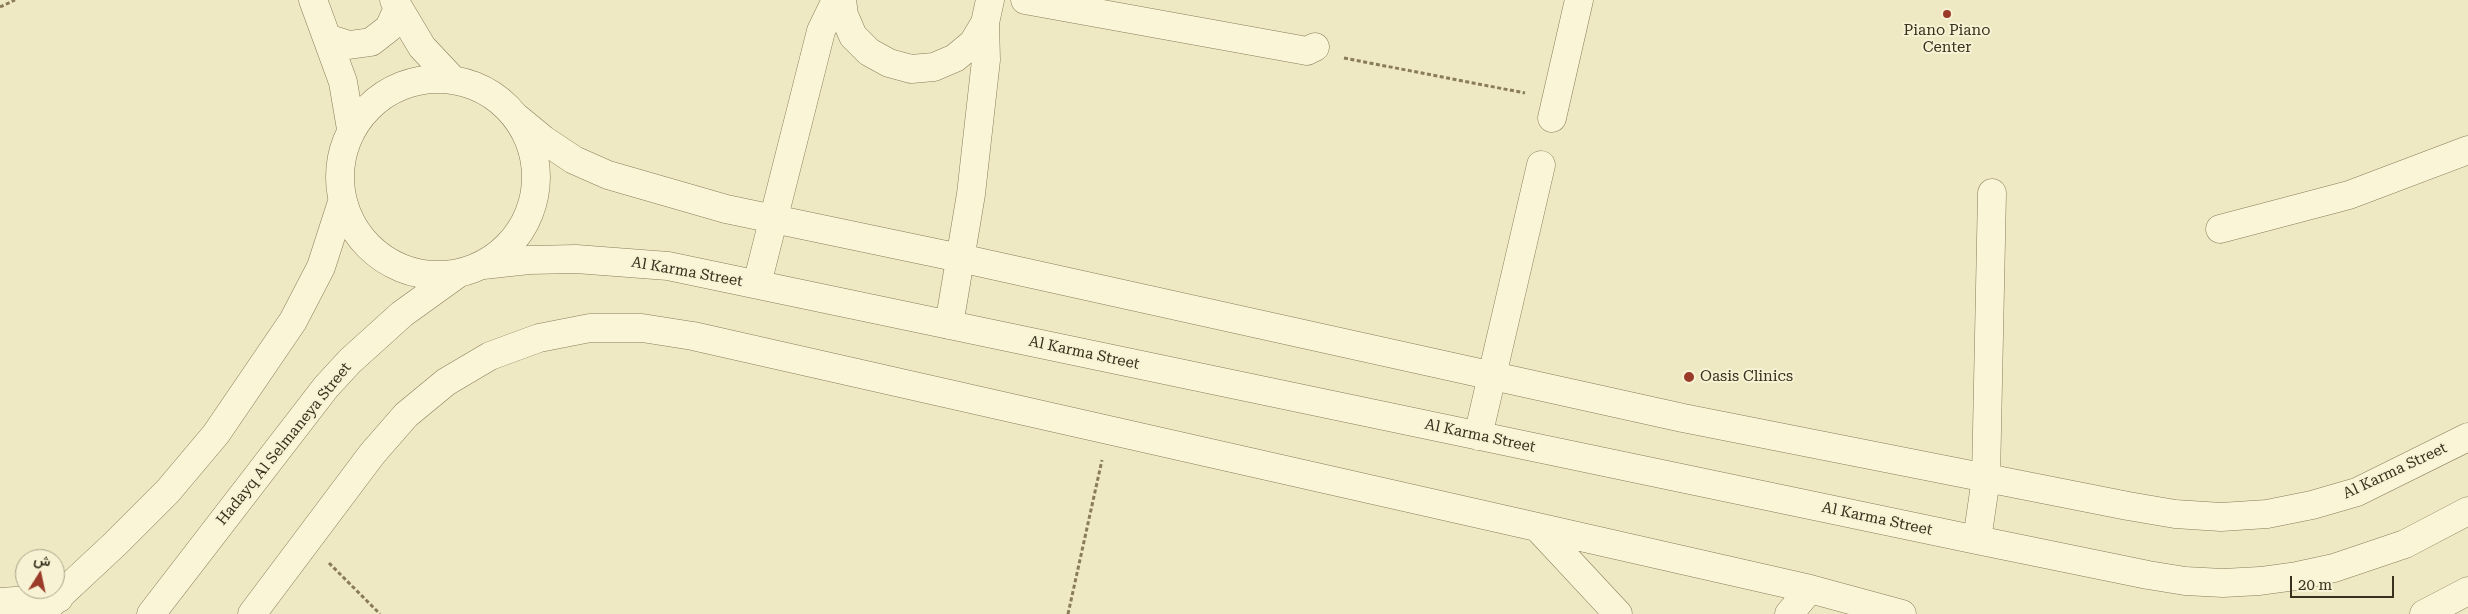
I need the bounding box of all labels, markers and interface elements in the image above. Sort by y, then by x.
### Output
marker: Piano Piano Center [1941,8,1953,20]
place label: Piano Piano Center [1904,22,1990,57]
street label: Al Karma Street [630,253,744,291]
street label: Al Karma Street [1027,332,1141,374]
street label: Hadayq Al Selmaneya Street [213,359,355,529]
place label: Oasis Clinics [1700,368,1793,386]
marker: Oasis Clinics [1682,370,1696,384]
street label: Al Karma Street [1423,415,1537,457]
street label: Al Karma Street [2340,439,2450,503]
street label: Al Karma Street [1820,498,1934,540]
north arrow [15,549,65,599]
text: ش [33,551,52,570]
scale bar [2293,566,2397,598]
text: 20 m [2298,576,2332,594]

